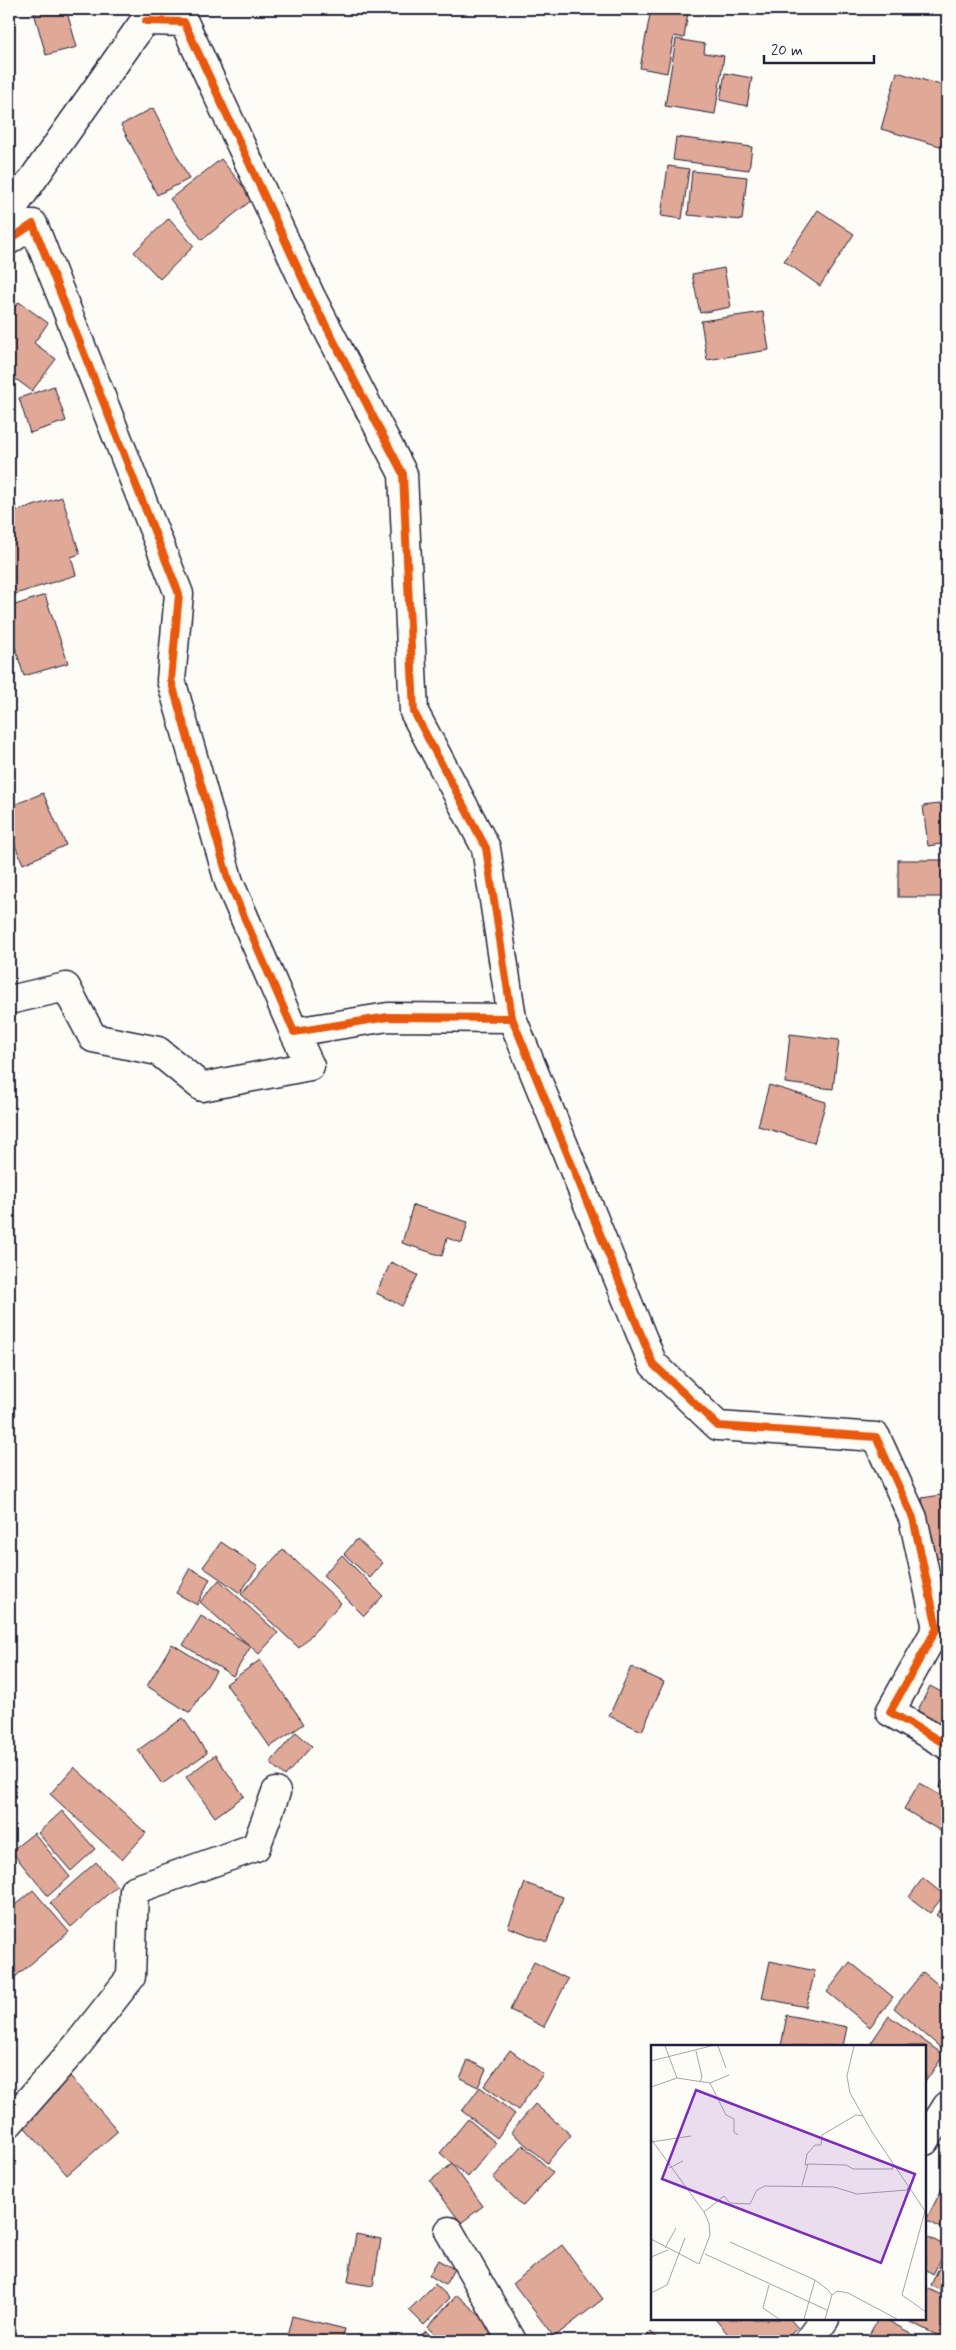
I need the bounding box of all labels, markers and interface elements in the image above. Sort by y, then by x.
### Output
scale bar [764,32,874,64]
text: 20 m [771,41,803,61]
inset map [651,2045,926,2320]

